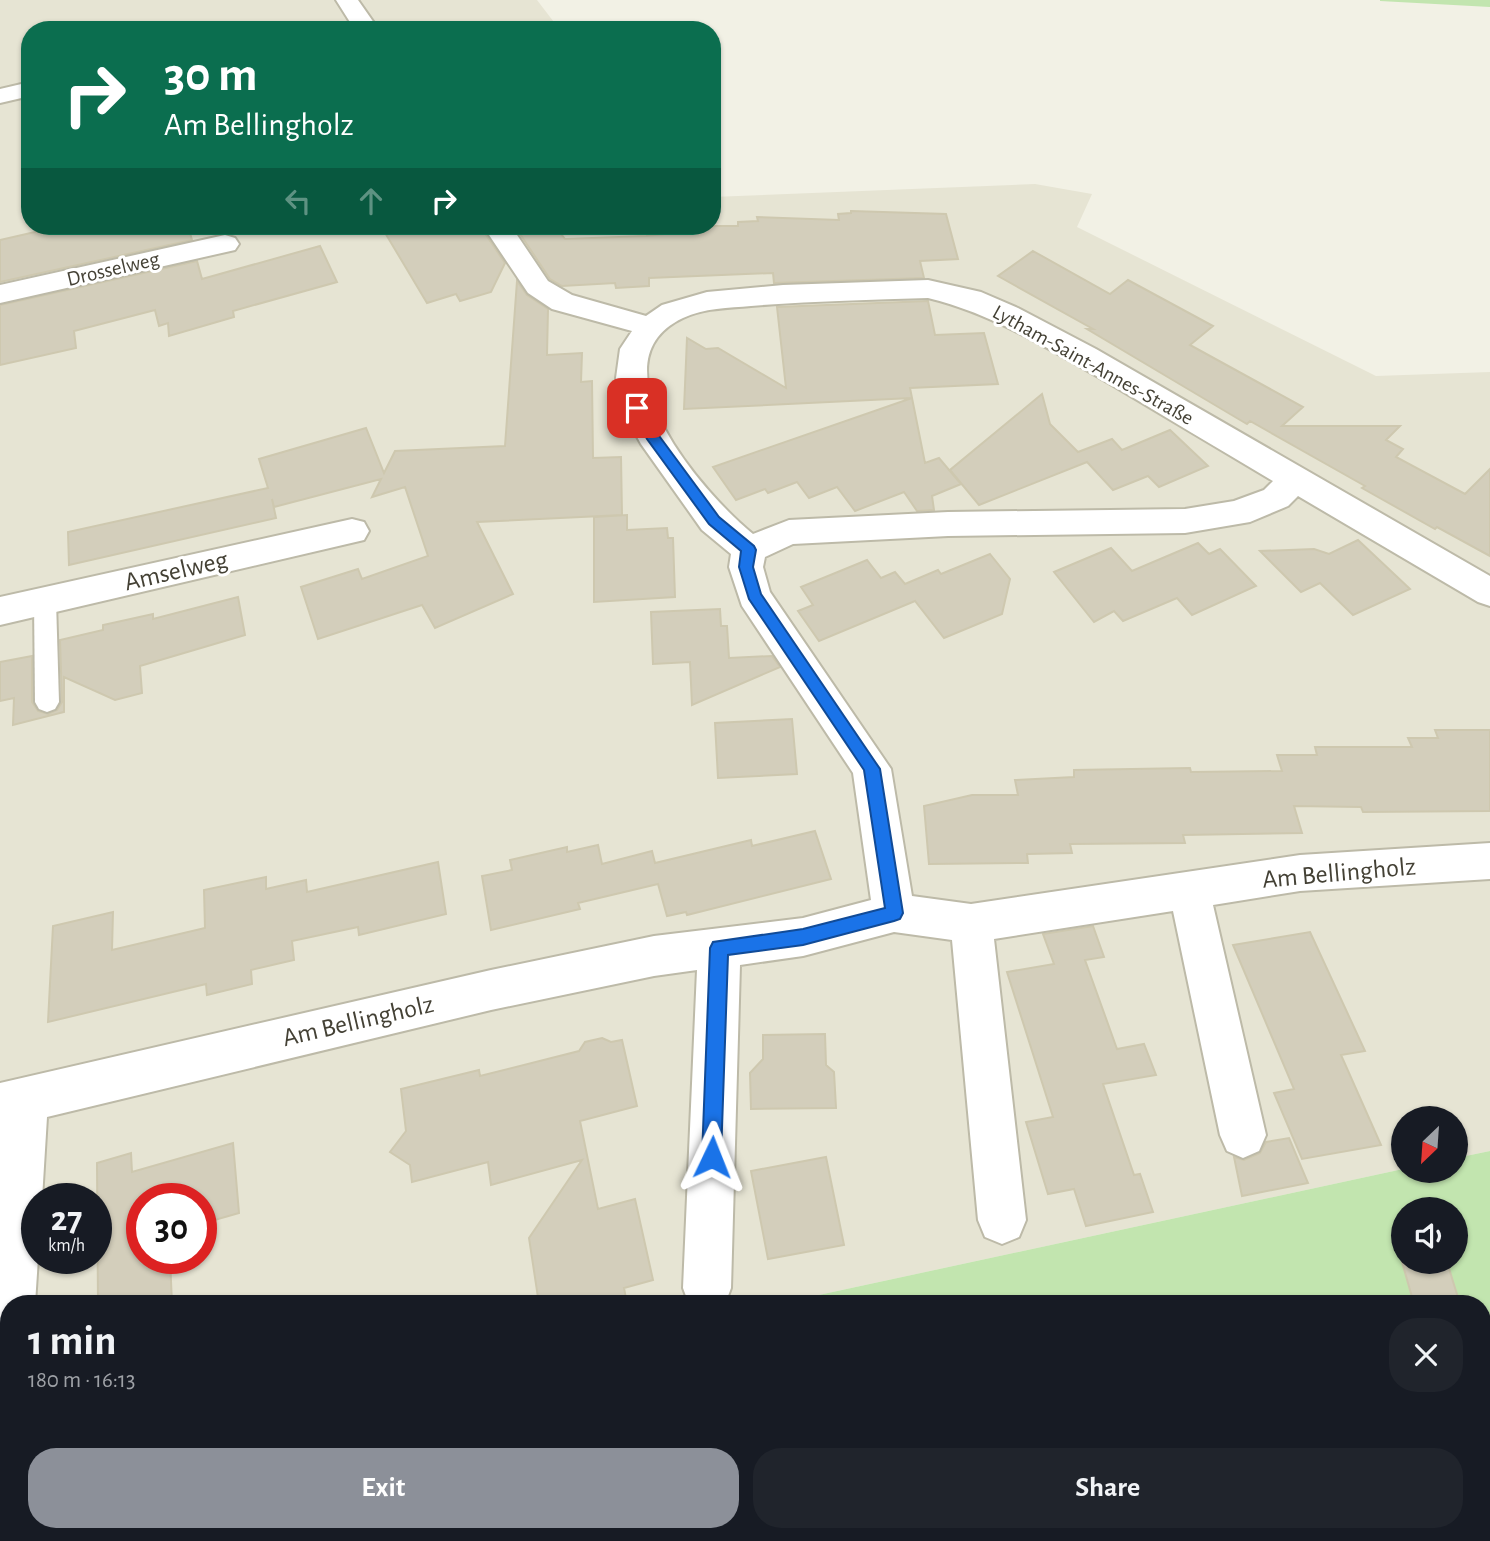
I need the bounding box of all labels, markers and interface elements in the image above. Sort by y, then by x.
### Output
icon: right [49,49,140,140]
text: 30 m [164,51,258,100]
text: Am Bellingholz [164,109,354,141]
icon: left [279,182,317,220]
icon: ahead [352,182,390,220]
icon: right [425,182,463,220]
street label: Drosselweg [65,248,162,290]
street label: Lytham-Saint-Annes-Straße [989,301,1197,429]
pin [607,378,667,438]
icon: arrive [618,389,656,427]
street label: Amselweg [122,546,230,595]
street label: Am Bellingholz [1261,853,1417,893]
street label: Am Bellingholz [280,991,436,1051]
north arrow [1391,1106,1468,1183]
map controls [1391,1106,1468,1274]
position arrow [675,1120,749,1194]
speed limit sign: 30 [126,1183,217,1274]
button: sound [1391,1197,1468,1274]
text: 27 [51,1202,82,1237]
text: km/h [48,1237,85,1255]
button: close [1389,1318,1463,1392]
text: 1 min [28,1320,117,1362]
text: 180 m · 16:13 [28,1369,135,1392]
button: Exit [28,1448,739,1528]
button: Share [753,1448,1463,1528]

